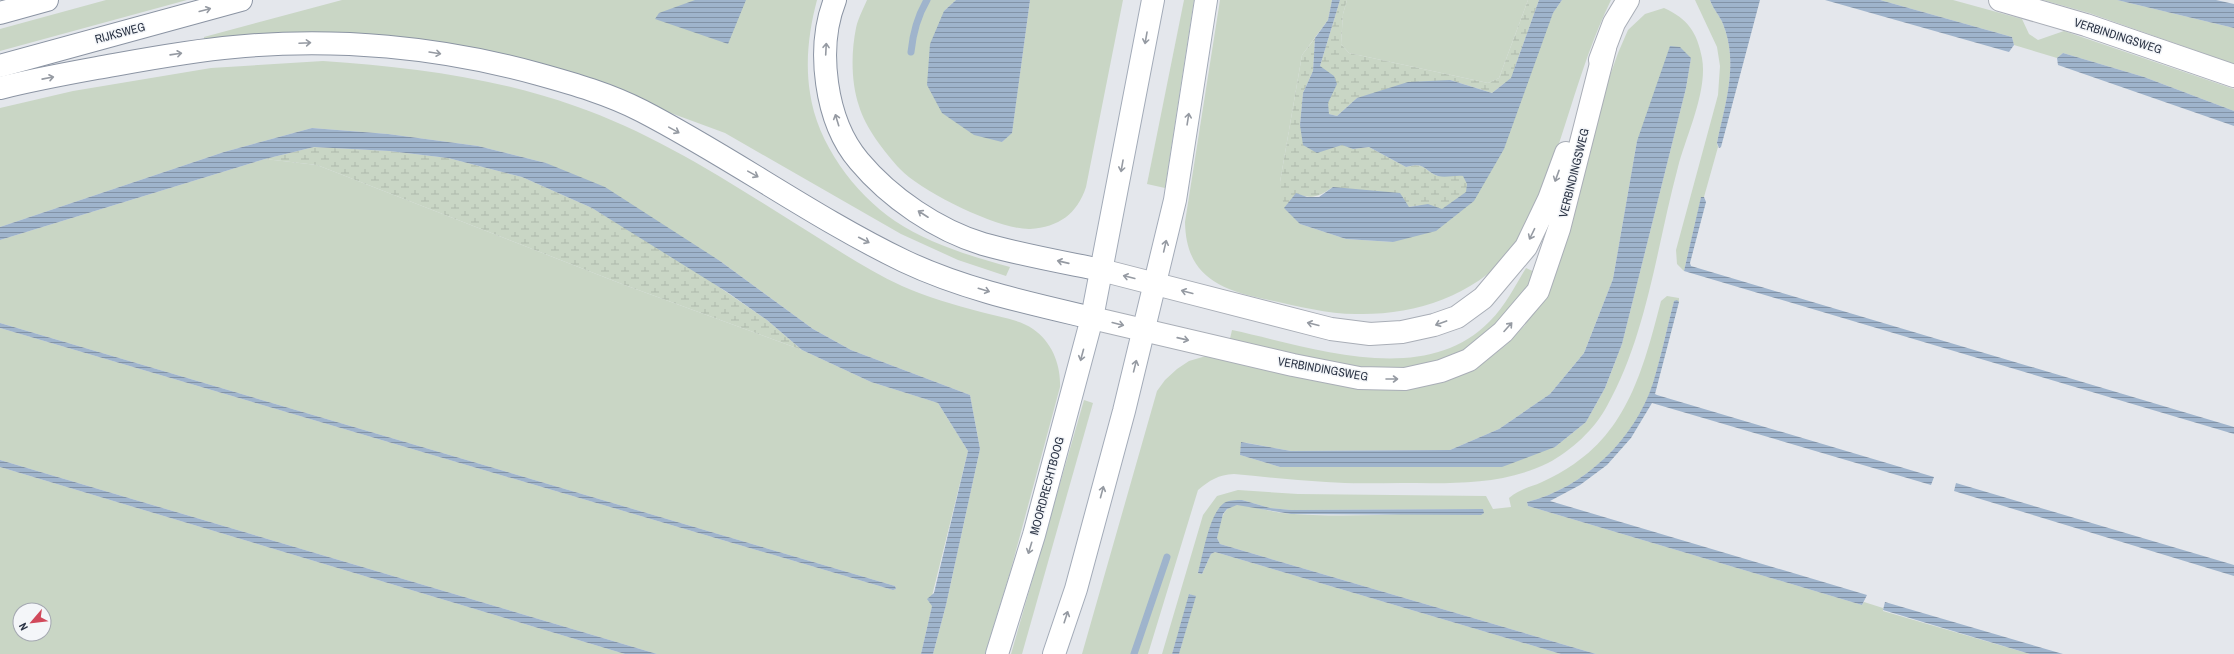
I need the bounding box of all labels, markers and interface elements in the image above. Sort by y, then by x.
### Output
one-way arrow [199,6,212,13]
street label: VERBINDINGSWEG [2072,14,2164,58]
street label: RIJKSWEG [93,19,147,47]
one-way arrow [1141,31,1149,44]
one-way arrow [298,39,311,47]
one-way arrow [822,43,830,56]
one-way arrow [428,49,441,57]
one-way arrow [169,50,182,58]
one-way arrow [41,73,54,81]
one-way arrow [1184,113,1192,126]
one-way arrow [833,114,840,127]
one-way arrow [668,126,680,134]
street label: VERBINDINGSWEG [1555,127,1593,219]
one-way arrow [1118,159,1126,172]
one-way arrow [747,170,759,178]
one-way arrow [1553,170,1561,182]
one-way arrow [918,210,929,218]
one-way arrow [1528,228,1535,240]
one-way arrow [858,237,870,244]
one-way arrow [1161,240,1169,253]
one-way arrow [1057,257,1070,265]
one-way arrow [1122,273,1135,281]
one-way arrow [977,287,990,294]
one-way arrow [1181,288,1194,295]
one-way arrow [1435,319,1447,327]
one-way arrow [1307,320,1320,328]
one-way arrow [1111,321,1124,328]
one-way arrow [1503,322,1512,333]
one-way arrow [1176,336,1189,344]
one-way arrow [1078,348,1085,361]
street label: VERBINDINGSWEG [1277,353,1369,385]
one-way arrow [1132,360,1140,373]
one-way arrow [1385,375,1398,383]
street label: MOORDRECHTBOOG [1026,435,1068,537]
one-way arrow [1099,486,1106,499]
one-way arrow [1026,542,1033,555]
north arrow [12,602,52,642]
one-way arrow [1063,611,1071,623]
text: N [15,621,31,633]

